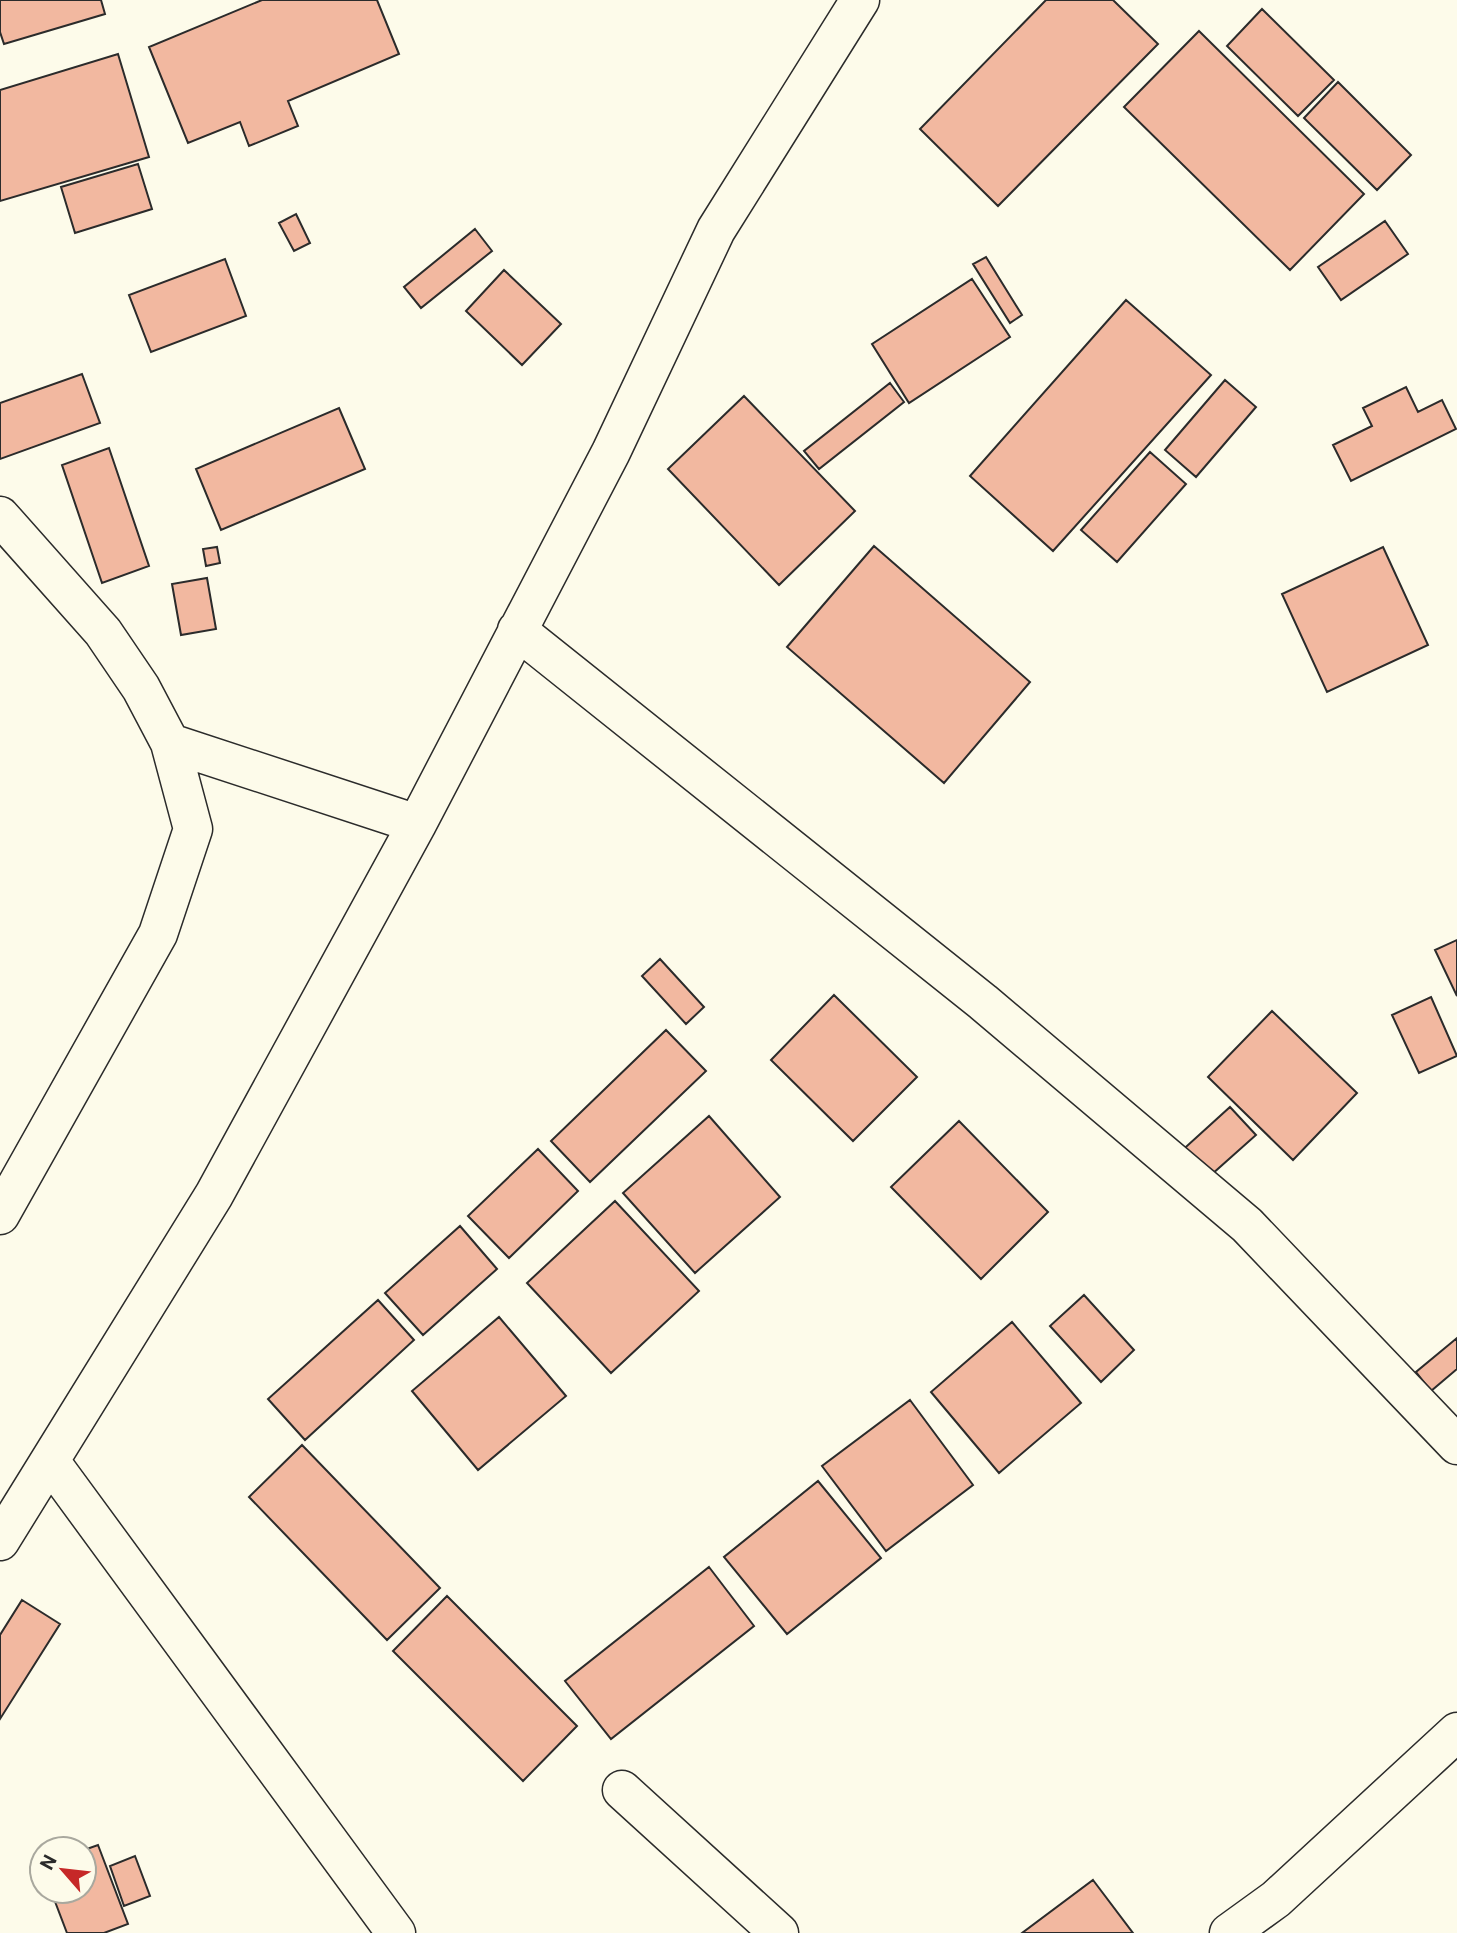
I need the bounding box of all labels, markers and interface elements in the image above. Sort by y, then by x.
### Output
north arrow [28,1835,98,1905]
text: N [35,1851,62,1874]

